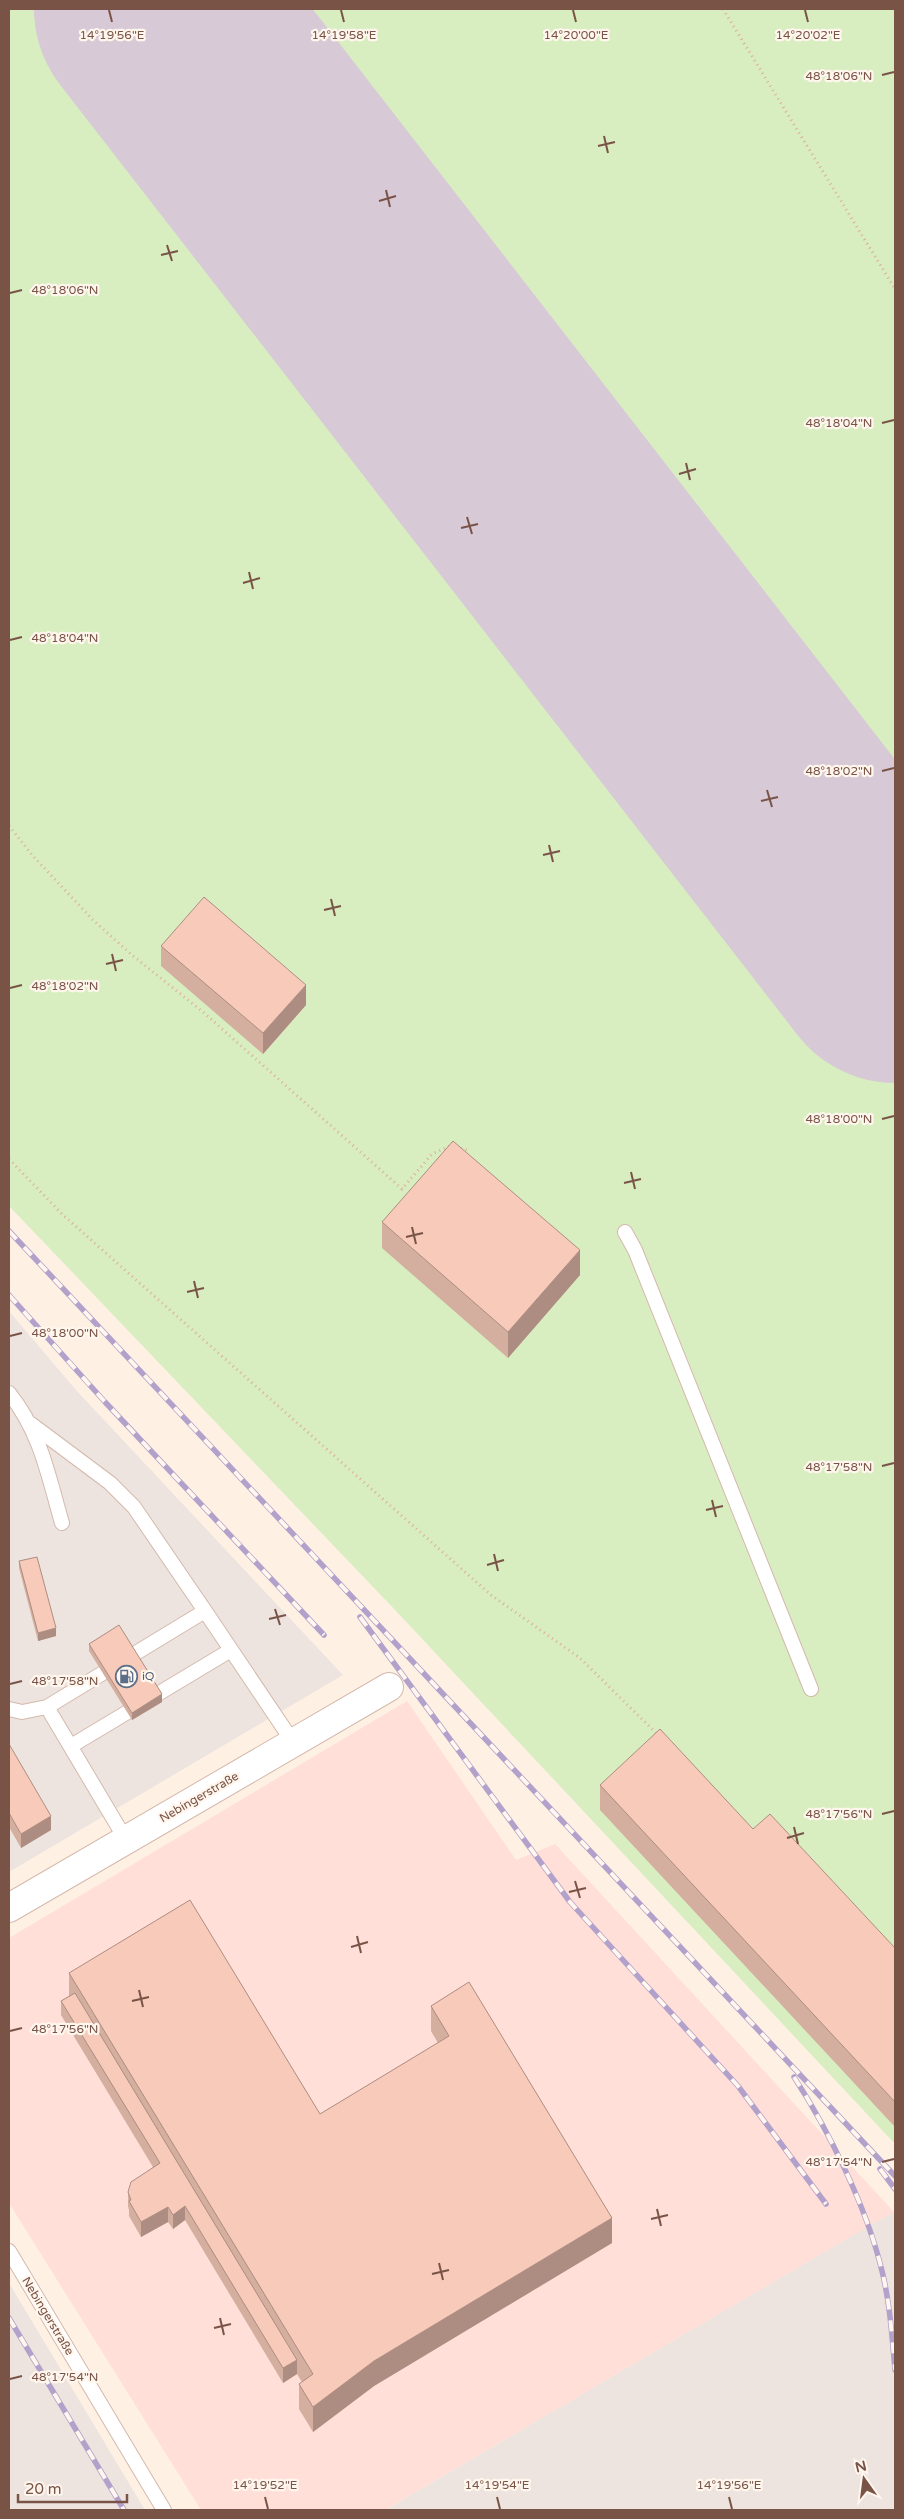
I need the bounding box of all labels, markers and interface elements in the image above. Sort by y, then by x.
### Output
text: 14°19'56"E [79,28,145,42]
text: 14°19'58"E [311,28,377,42]
text: 14°20'00"E [543,28,609,42]
text: 14°20'02"E [775,28,841,42]
text: 48°18'06"N [806,69,873,83]
text: 48°18'06"N [32,283,99,297]
text: 48°18'04"N [806,416,873,430]
text: 48°18'04"N [32,631,99,645]
text: 48°18'02"N [806,764,873,778]
text: 48°18'02"N [32,979,99,993]
text: 48°18'00"N [806,1112,873,1126]
text: 48°18'00"N [32,1326,99,1340]
text: 48°17'58"N [806,1460,873,1474]
fuel station icon: iQ [114,1664,138,1688]
place label: iQ [142,1669,155,1683]
text: 48°17'58"N [32,1674,99,1688]
street label: Nebingerstraße [157,1769,241,1825]
text: 48°17'56"N [806,1807,873,1821]
text: 48°17'56"N [32,2022,99,2036]
text: 48°17'54"N [806,2155,873,2169]
street label: Nebingerstraße [19,2274,77,2358]
text: 48°17'54"N [32,2370,99,2384]
north arrow [839,2454,889,2504]
text: N [853,2457,868,2476]
scale bar [18,2472,126,2504]
text: 14°19'52"E [232,2478,298,2492]
text: 14°19'54"E [464,2478,530,2492]
text: 14°19'56"E [696,2478,762,2492]
text: 20 m [25,2480,62,2498]

